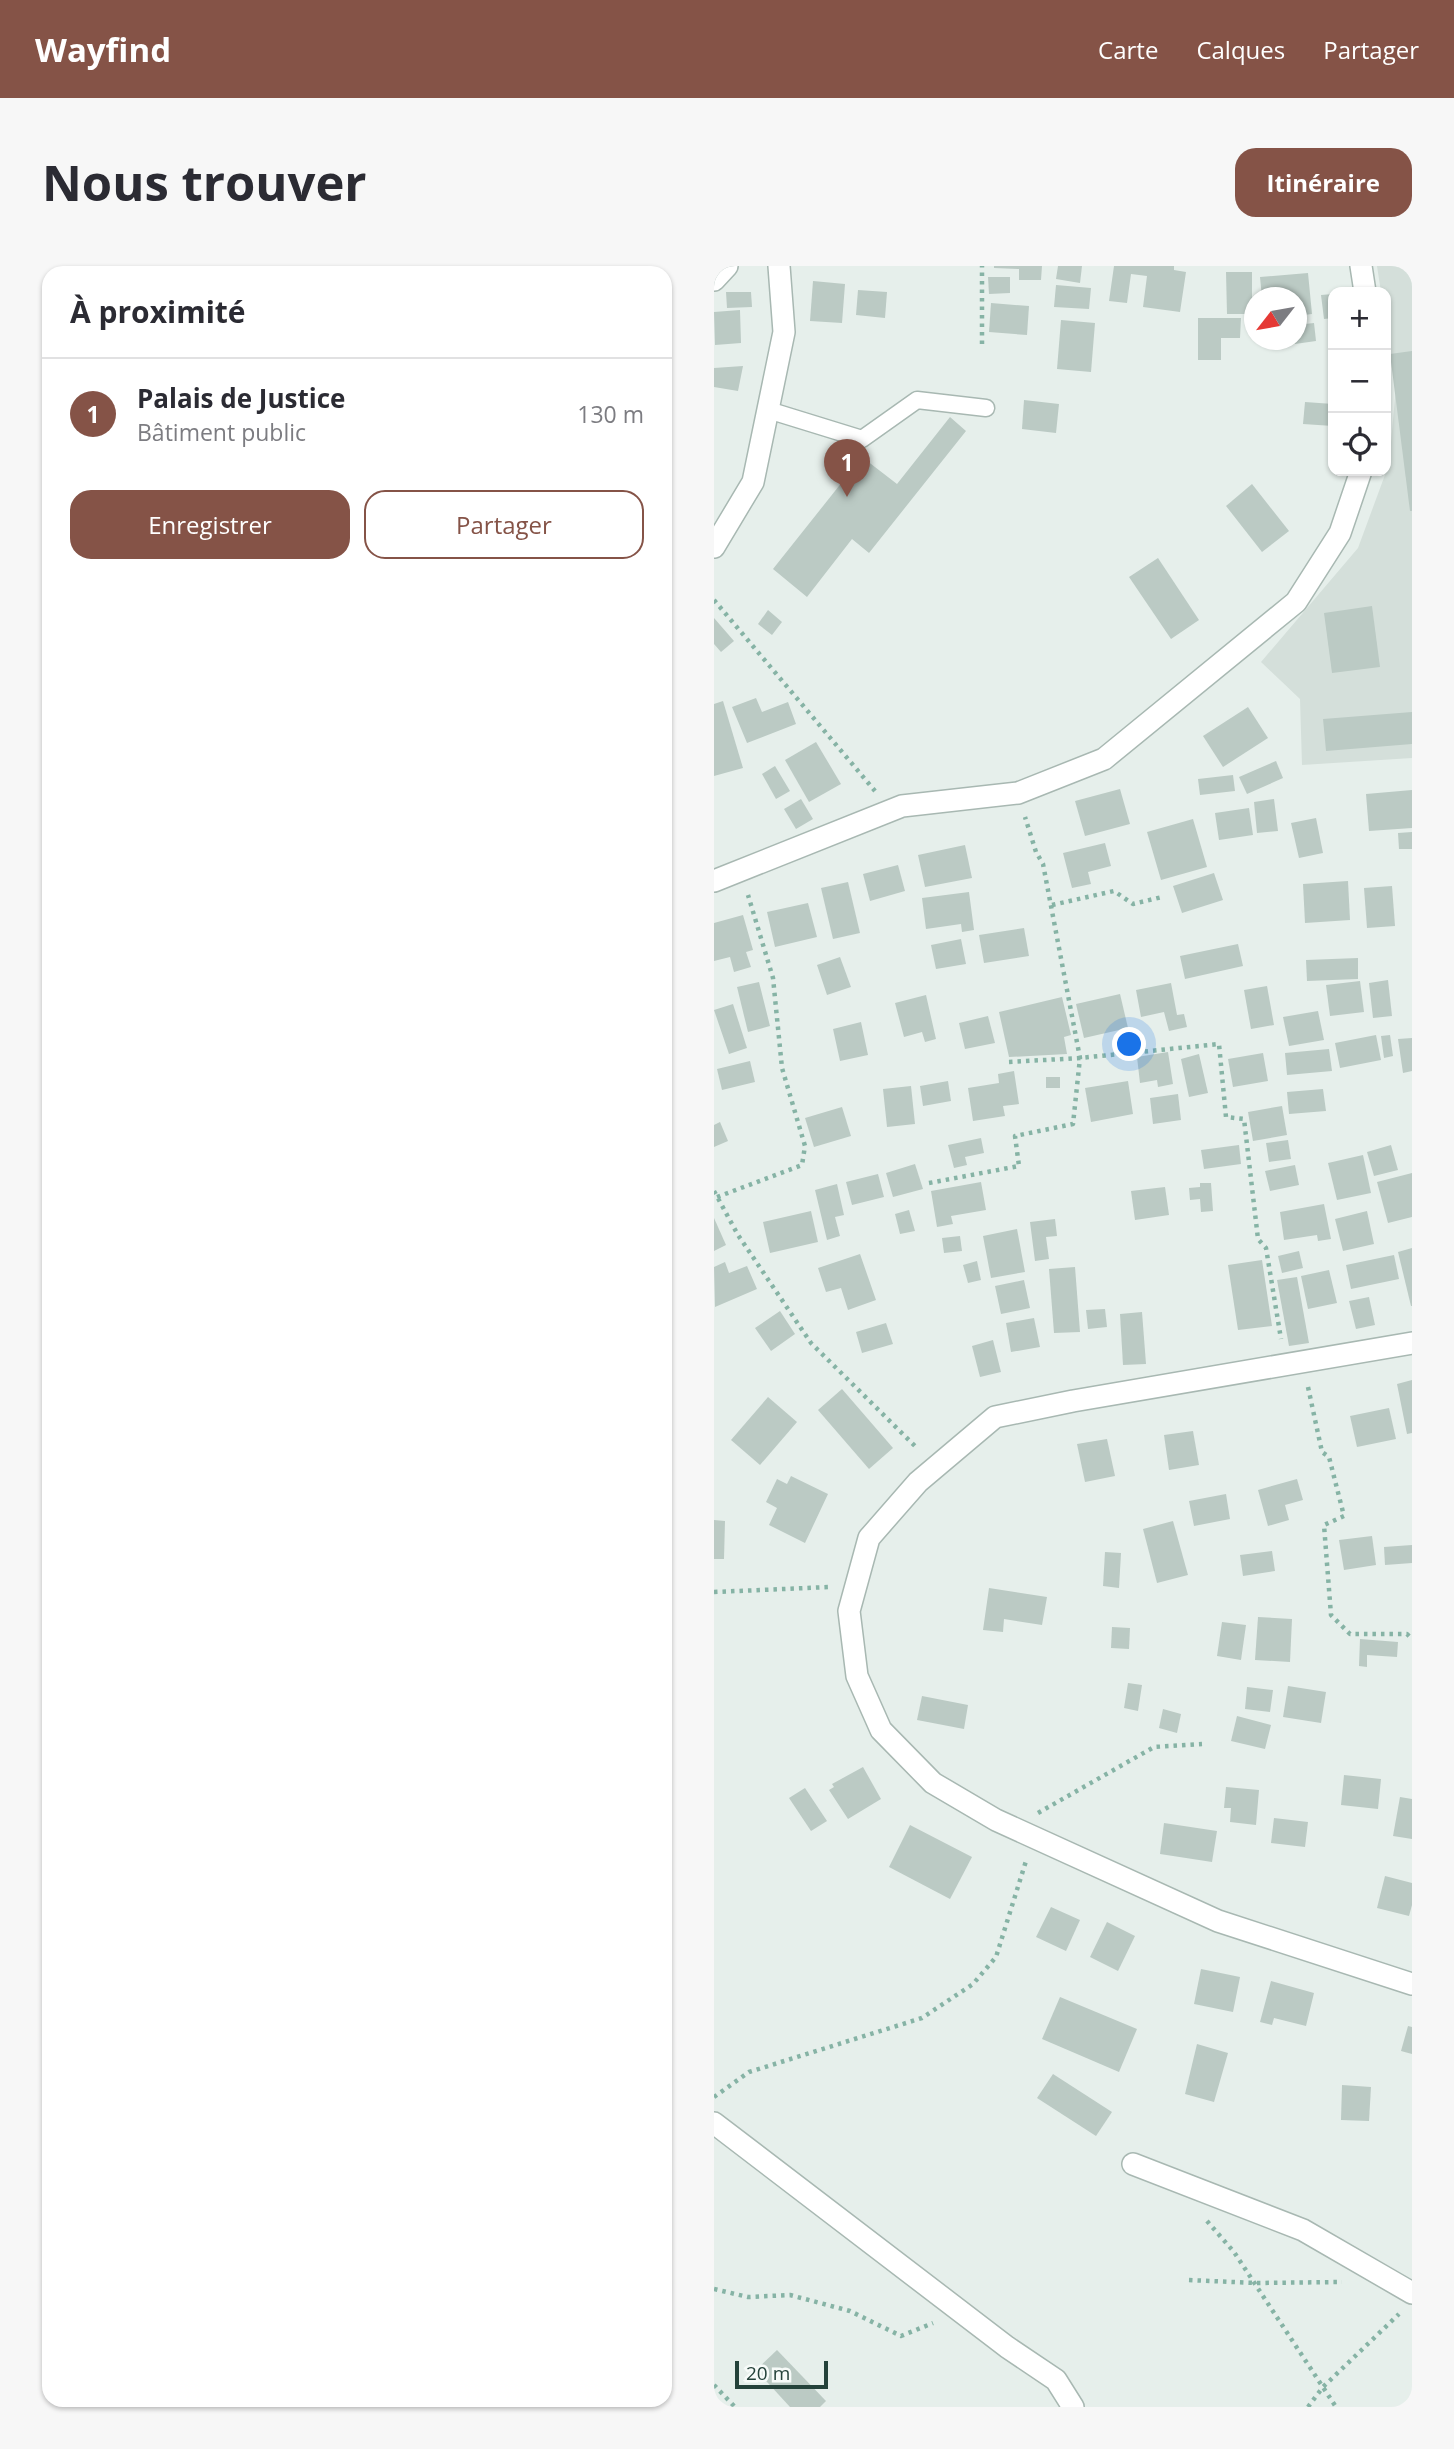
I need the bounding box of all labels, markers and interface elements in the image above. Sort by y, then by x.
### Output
text: Wayfind [35,27,171,72]
text: Carte [1098,33,1158,66]
text: Calques [1196,33,1285,66]
text: Partager [1323,33,1419,66]
button: Itinéraire [1235,148,1412,217]
text: Nous trouver [42,149,367,215]
north arrow [1244,287,1307,350]
map controls [1328,287,1391,476]
button: + [1328,287,1391,350]
text: À proximité [70,291,246,332]
button: − [1328,350,1391,413]
text: Palais de Justice [137,380,345,416]
text: 1 [86,398,100,430]
text: 130 m [577,398,644,430]
button: locate [1328,413,1391,476]
text: Bâtiment public [137,416,306,448]
pin: 1 [824,439,870,497]
button: Enregistrer [70,490,350,559]
button: Partager [364,490,644,559]
your location [1112,1027,1146,1061]
scale bar [735,2358,828,2390]
text: 20 m [746,2360,790,2386]

